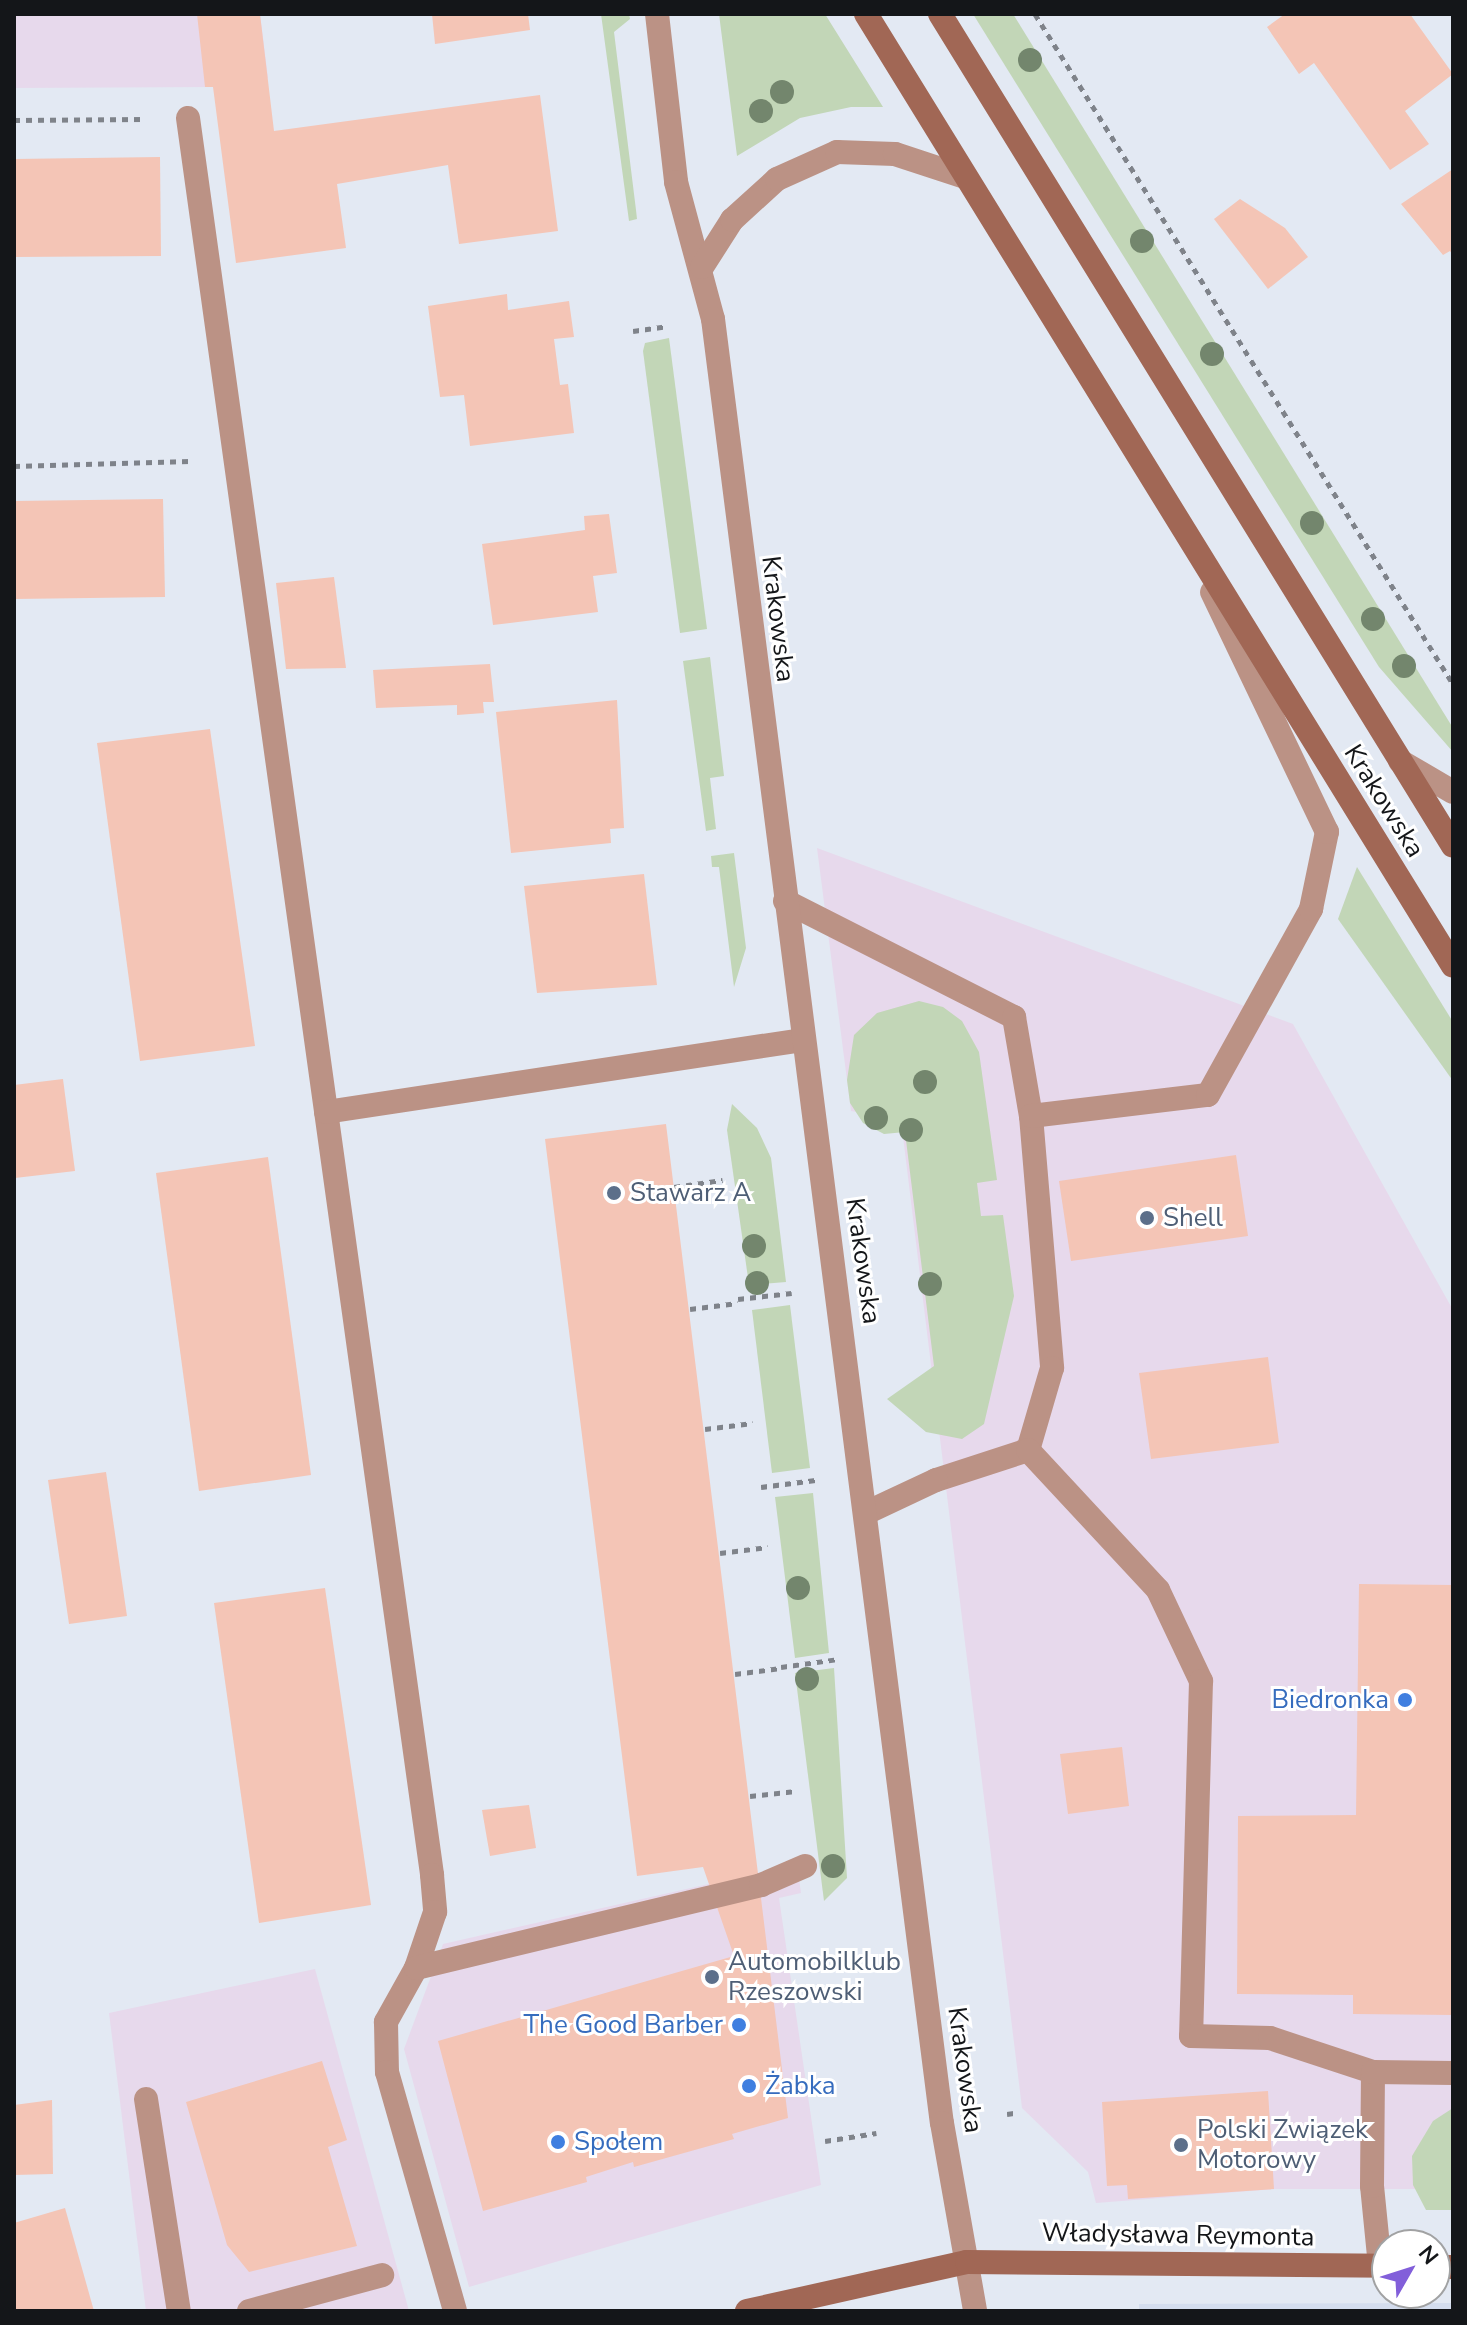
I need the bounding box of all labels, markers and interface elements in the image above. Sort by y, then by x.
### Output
street label: Krakowska [755,554,801,684]
street label: Krakowska [1337,739,1431,863]
place label: Stawarz A [630,1177,751,1209]
marker: Stawarz A [605,1184,623,1202]
street label: Krakowska [839,1196,887,1326]
place label: Shell [1163,1202,1223,1234]
marker: Shell [1138,1209,1156,1227]
place label: Biedronka [1271,1684,1389,1716]
marker: Biedronka [1396,1691,1414,1709]
place label: Automobilklub Rzeszowski [728,1946,901,2008]
marker: Automobilklub Rzeszowski [703,1968,721,1986]
street label: Krakowska [941,2005,989,2135]
place label: The Good Barber [523,2009,723,2041]
marker: The Good Barber [730,2016,748,2034]
place label: Żabka [765,2070,836,2102]
marker: Żabka [740,2077,758,2095]
place label: Polski Związek Motorowy [1197,2114,1368,2176]
place label: Społem [574,2126,663,2158]
marker: Społem [549,2133,567,2151]
marker: Polski Związek Motorowy [1172,2136,1190,2154]
street label: Władysława Reymonta [1041,2217,1315,2253]
north arrow [1371,2229,1451,2309]
text: N [1411,2239,1445,2271]

